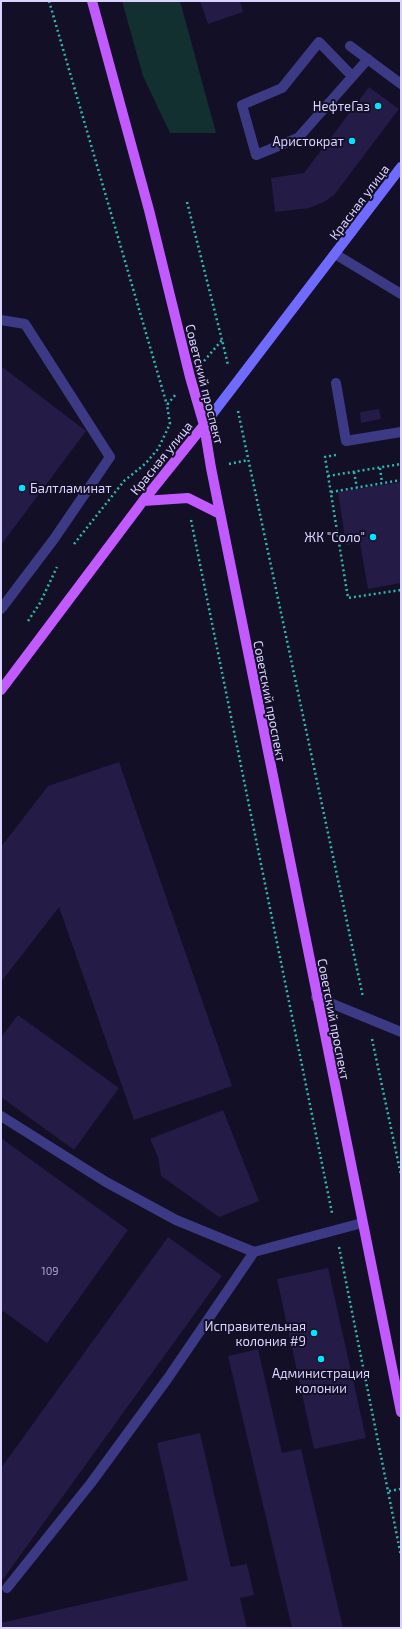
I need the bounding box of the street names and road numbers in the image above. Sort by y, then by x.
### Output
street label: Красная улица [326,161,392,243]
street label: Советский проспект [182,322,228,446]
street label: Красная улица [126,418,196,498]
street label: Советский проспект [250,639,290,764]
street label: Советский проспект [314,957,354,1082]

